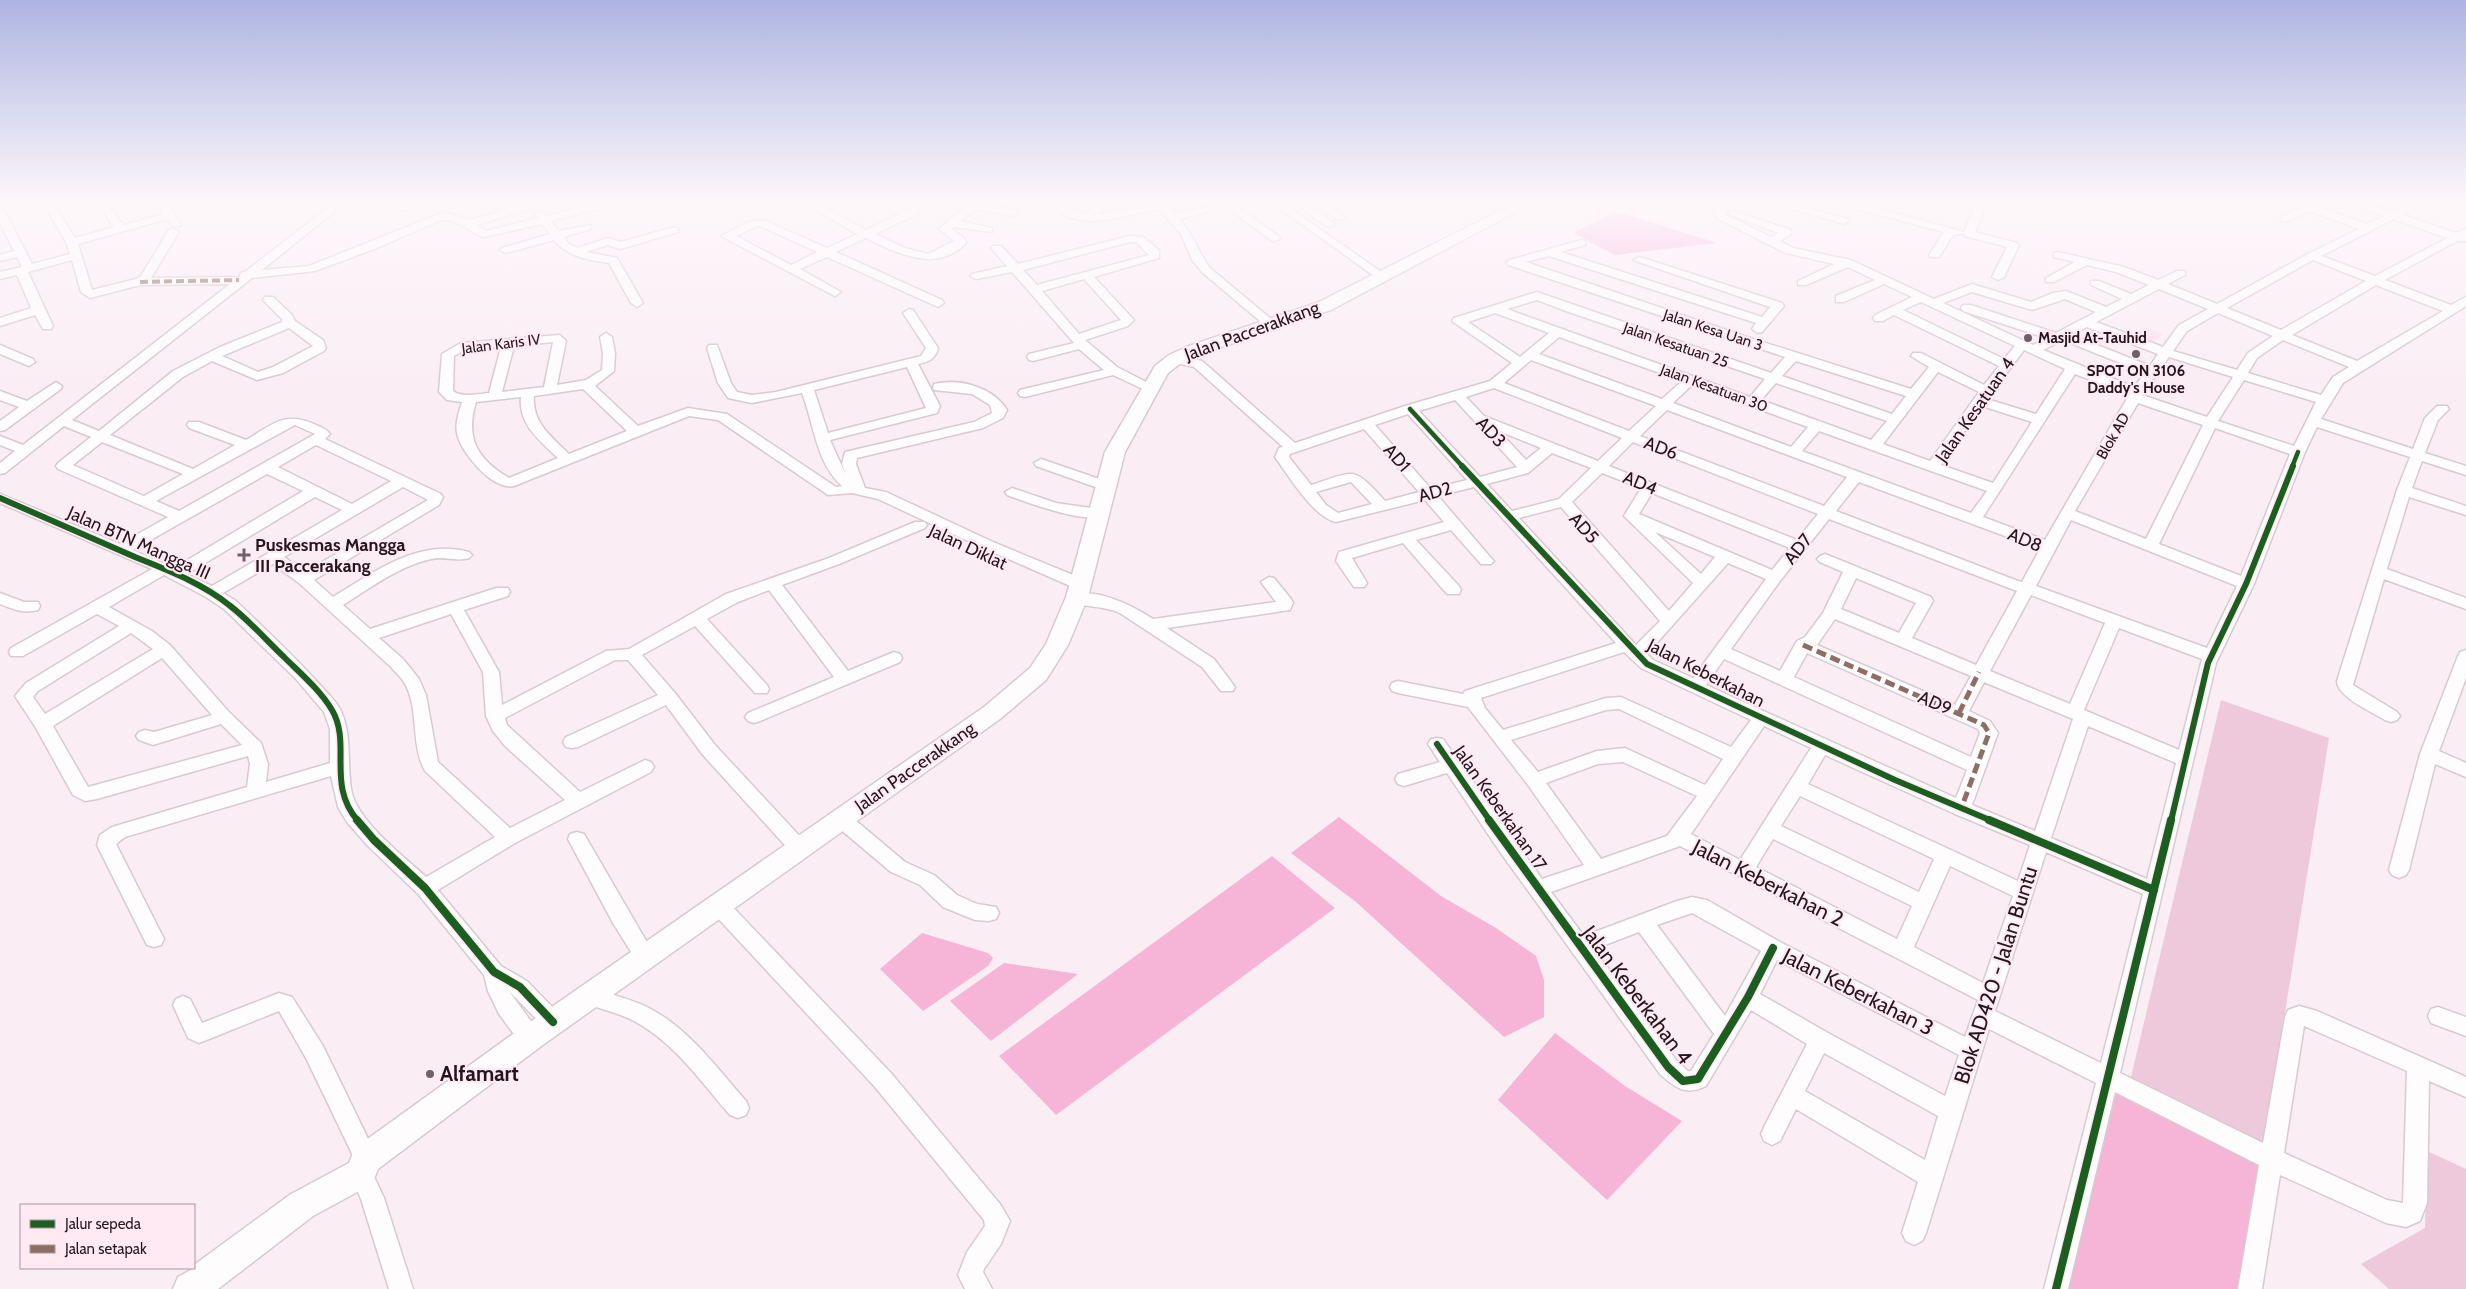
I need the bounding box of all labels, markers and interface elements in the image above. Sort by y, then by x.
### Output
street label: Jalan Paccerakkang [1181,296,1323,366]
street label: Jalan Kesa Uan 3 [1660,305,1765,355]
street label: Jalan Kesatuan 25 [1620,318,1731,371]
place label: Masjid At-Tauhid [2038,329,2147,347]
street label: Jalan Karis IV [459,330,542,358]
marker: Masjid At-Tauhid [2022,332,2034,344]
marker: SPOT ON 3106 Daddy's House [2130,348,2142,360]
street label: Jalan Kesatuan 4 [1930,353,2019,468]
street label: Jalan Kesatuan 30 [1657,360,1770,416]
place label: SPOT ON 3106 Daddy's House [2087,362,2185,397]
street label: Blok AD [2092,409,2134,463]
street label: AD3 [1471,412,1511,452]
street label: AD6 [1641,432,1681,464]
street label: AD1 [1379,439,1415,477]
street label: AD4 [1620,466,1660,500]
street label: AD2 [1416,477,1454,507]
street label: Jalan BTN Mangga III [63,501,214,584]
street label: AD5 [1564,508,1604,548]
street label: Jalan Diklat [925,519,1011,575]
street label: AD8 [2005,523,2045,557]
street label: AD7 [1779,529,1817,569]
place label: Puskesmas Mangga III Paccerakang [255,534,406,577]
marker: Puskesmas Mangga III Paccerakang [237,548,251,562]
street label: Jalan Keberkahan [1643,634,1768,712]
street label: AD9 [1915,686,1955,720]
street label: Jalan Paccerakkang [850,717,980,817]
street label: Jalan Keberkahan 17 [1448,740,1551,875]
street label: Jalan Keberkahan 2 [1688,833,1848,931]
street label: Blok AD420 - Jalan Buntu [1949,863,2043,1087]
street label: Jalan Keberkahan 4 [1577,920,1698,1069]
street label: Jalan Keberkahan 3 [1778,942,1938,1040]
place label: Alfamart [440,1061,519,1086]
marker: Alfamart [424,1068,436,1080]
legend [20,1204,195,1269]
text: Jalur sepeda [64,1215,142,1233]
text: Jalan setapak [64,1240,147,1258]

